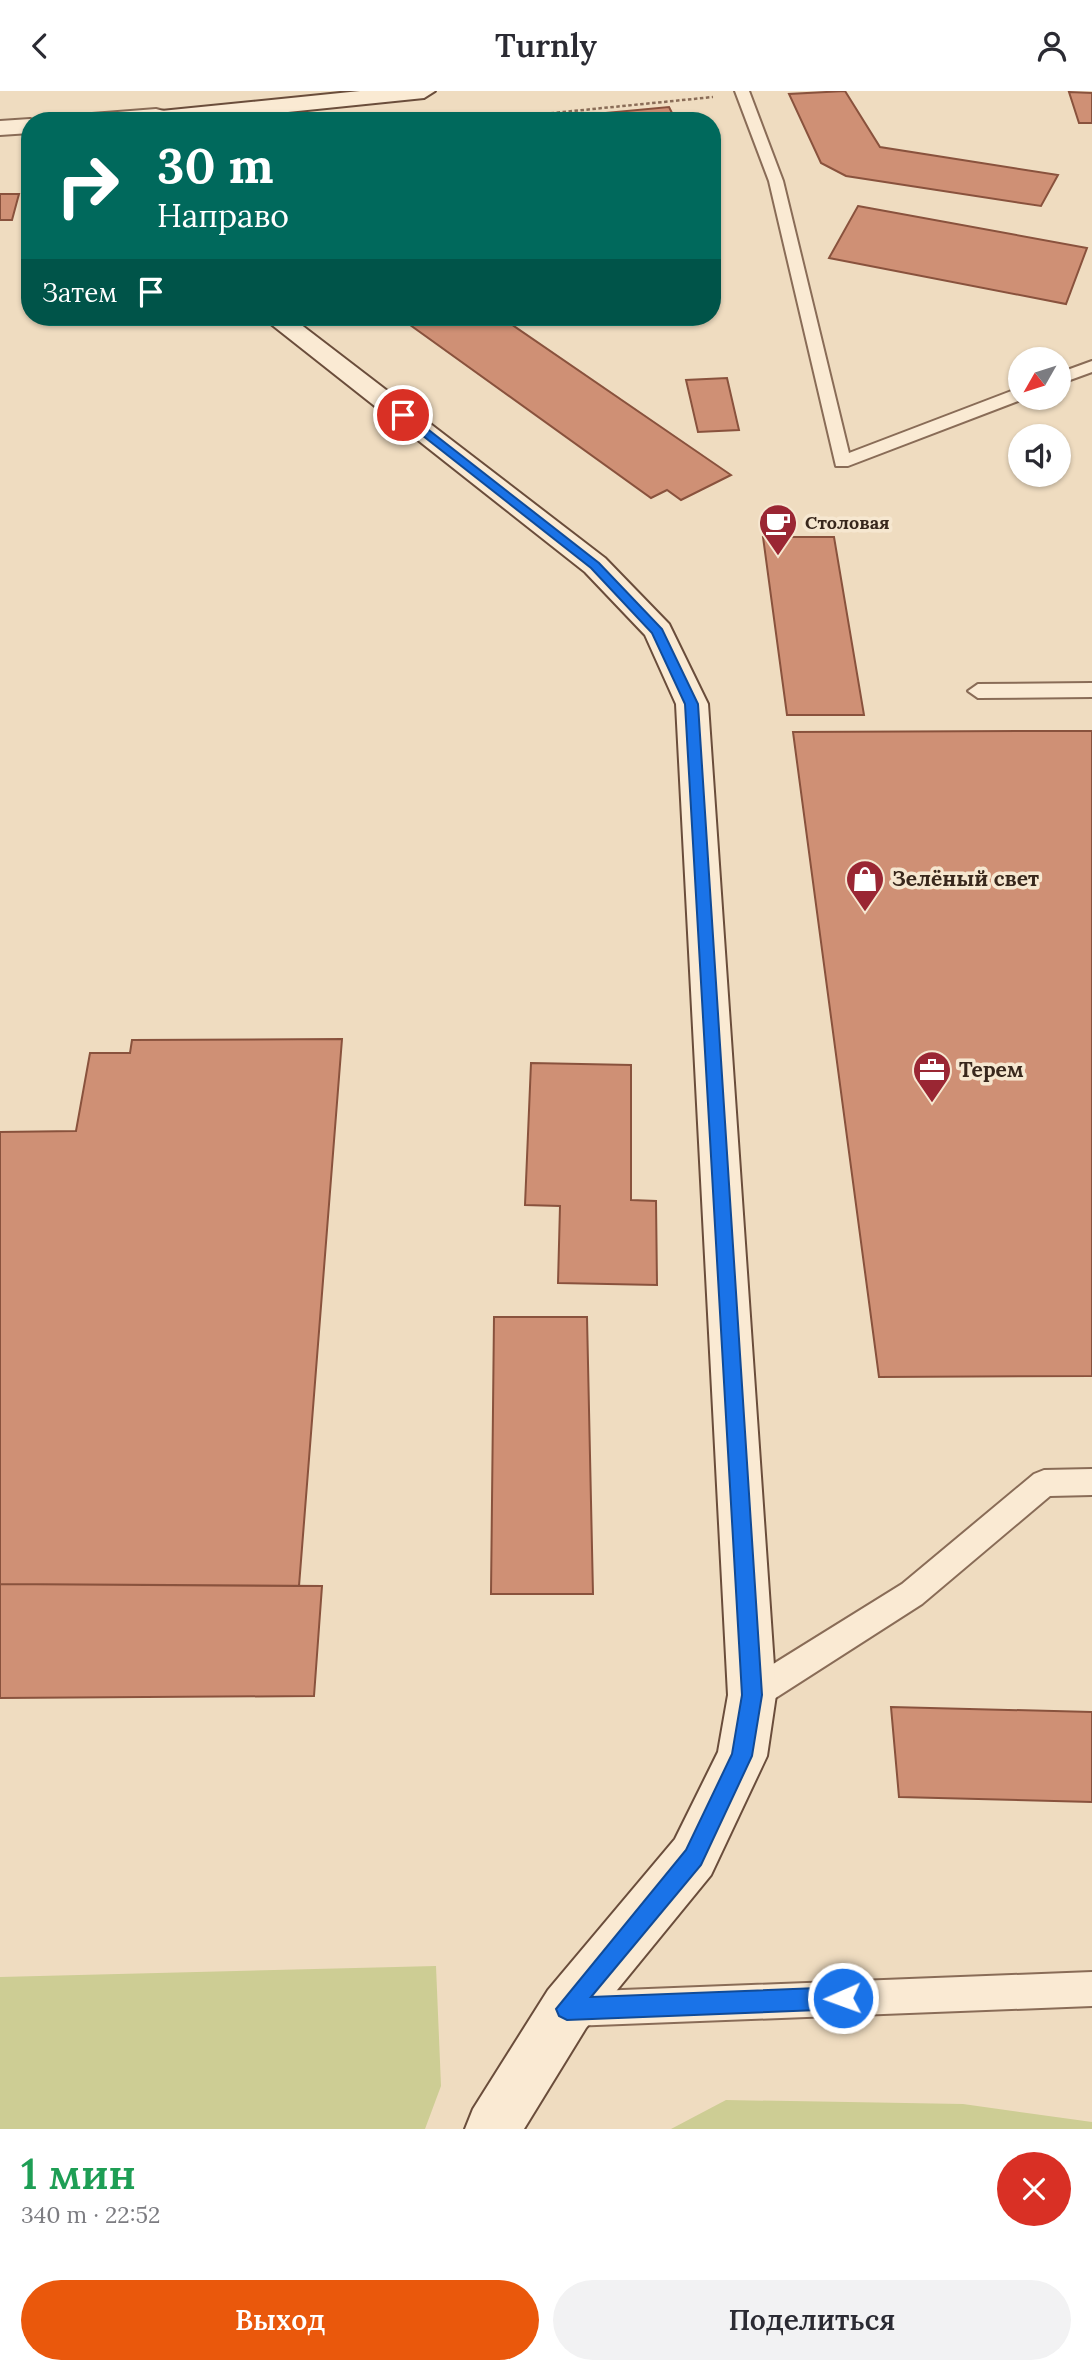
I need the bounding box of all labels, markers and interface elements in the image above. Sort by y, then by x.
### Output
text: Turnly [495,25,597,66]
icon: back [21,27,59,65]
icon: person [1033,27,1071,65]
text: 30 m [157,134,274,196]
icon: right [42,140,133,231]
text: Направо [157,195,289,236]
icon: arrive [132,273,170,311]
text: Затем [42,276,118,309]
north arrow [1008,347,1071,409]
map controls [1008,347,1071,487]
pin [373,385,433,445]
icon: arrive [384,396,422,434]
button: sound [1008,424,1071,487]
cafe icon: Столовая [757,502,799,557]
place label: Столовая [805,511,890,534]
shop icon: Зелёный свет [844,858,886,913]
place label: Зелёный свет [892,865,1039,892]
office icon: Терем [911,1049,953,1104]
place label: Терем [959,1056,1024,1083]
position arrow [806,1961,880,2035]
text: 1 мин [21,2147,136,2201]
button: close [997,2152,1071,2226]
text: 340 m · 22:52 [21,2200,160,2229]
button: Выход [21,2280,539,2360]
button: Поделиться [553,2280,1071,2360]

